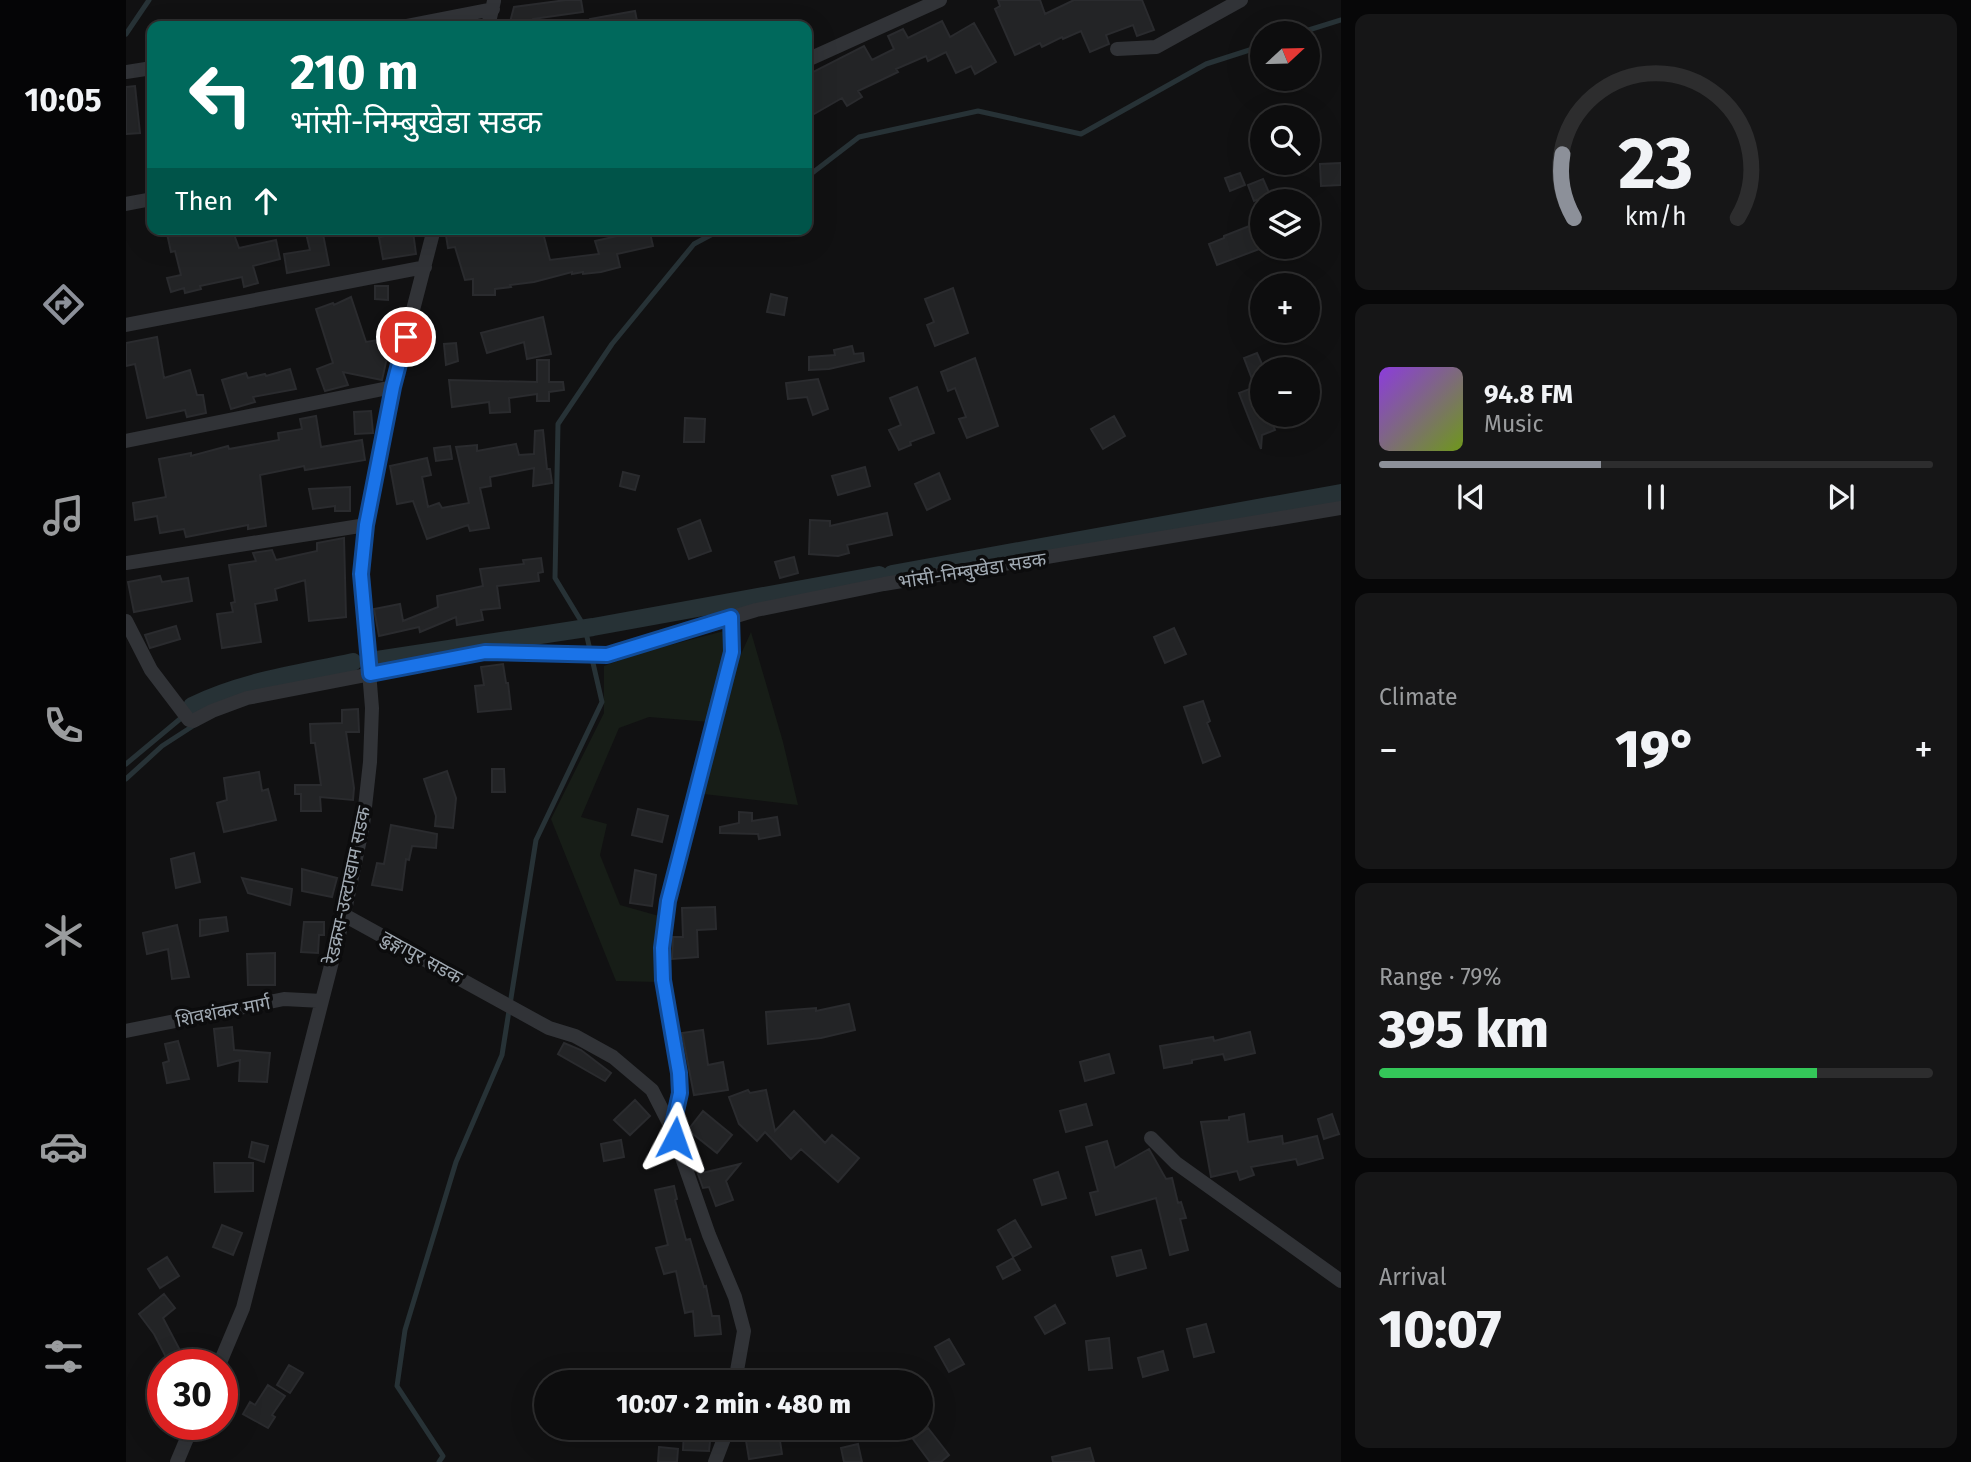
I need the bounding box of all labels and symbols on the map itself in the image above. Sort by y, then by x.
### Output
north arrow [1250,21,1320,91]
pin [376,307,436,367]
street label: भांसी-निम्बुखेडा सडक [896,547,1048,595]
street label: रेडक्रस-उल्टाखाम सडक [319,804,376,966]
street label: ढुङ्गापुर सडक [377,926,467,990]
street label: शिवशंकर मार्ग [174,991,273,1032]
position arrow [638,1101,712,1175]
speed limit sign: 30 [147,1349,238,1440]

